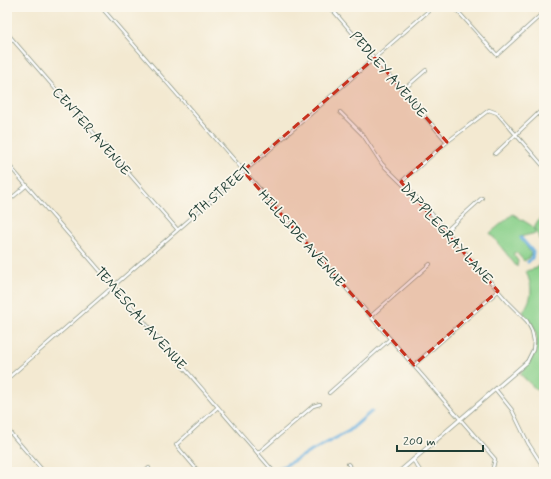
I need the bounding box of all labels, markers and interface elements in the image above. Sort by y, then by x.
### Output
street label: PEDLEY AVENUE [346,28,431,122]
street label: CENTER AVENUE [48,84,134,179]
street label: 5TH STREET [184,160,255,225]
street label: DAPPLEGRAY LANE [396,179,497,288]
street label: HILLSIDE AVENUE [254,186,349,291]
street label: TEMESCAL AVENUE [91,263,190,374]
scale bar [397,427,483,453]
text: 200 m [403,434,436,450]

